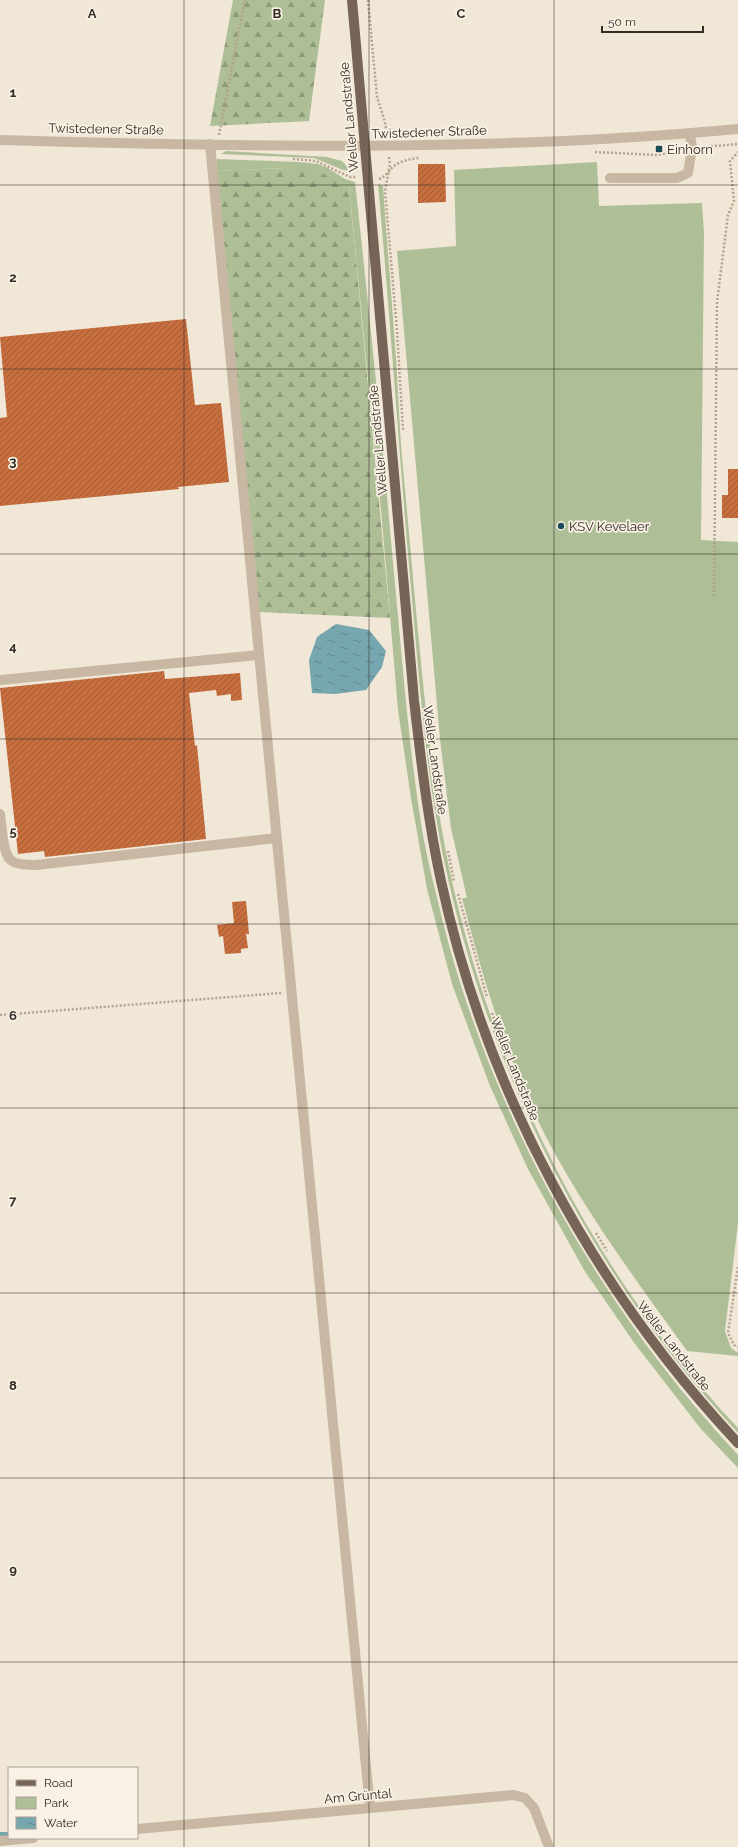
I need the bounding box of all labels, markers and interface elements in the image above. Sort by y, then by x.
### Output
text: A [88,6,97,21]
text: B [273,6,282,21]
text: C [457,6,466,21]
scale bar [602,8,703,34]
text: 50 m [608,15,636,29]
street label: Weller Landstraße [337,61,361,172]
text: 1 [10,85,17,100]
street label: Twistedener Straße [48,120,164,138]
street label: Twistedener Straße [371,122,487,142]
place label: Einhorn [667,142,713,157]
marker: Einhorn [654,144,664,154]
text: 2 [9,270,17,285]
street label: Weller Landstraße [366,384,390,495]
text: 3 [9,454,17,469]
place label: KSV Kevelaer [569,519,650,534]
marker: KSV Kevelaer [556,521,566,531]
text: 4 [9,639,17,654]
street label: Weller Landstraße [420,704,450,816]
text: 5 [9,824,17,839]
text: 6 [9,1008,17,1023]
street label: Weller Landstraße [487,1015,543,1123]
text: 7 [9,1193,17,1208]
street label: Weller Landstraße [634,1298,714,1394]
text: 8 [9,1378,17,1393]
text: 9 [9,1562,17,1577]
legend [8,1767,138,1839]
text: Road [44,1776,73,1790]
street label: Am Grüntal [323,1786,393,1806]
text: Park [44,1796,69,1810]
text: Water [44,1816,78,1830]

